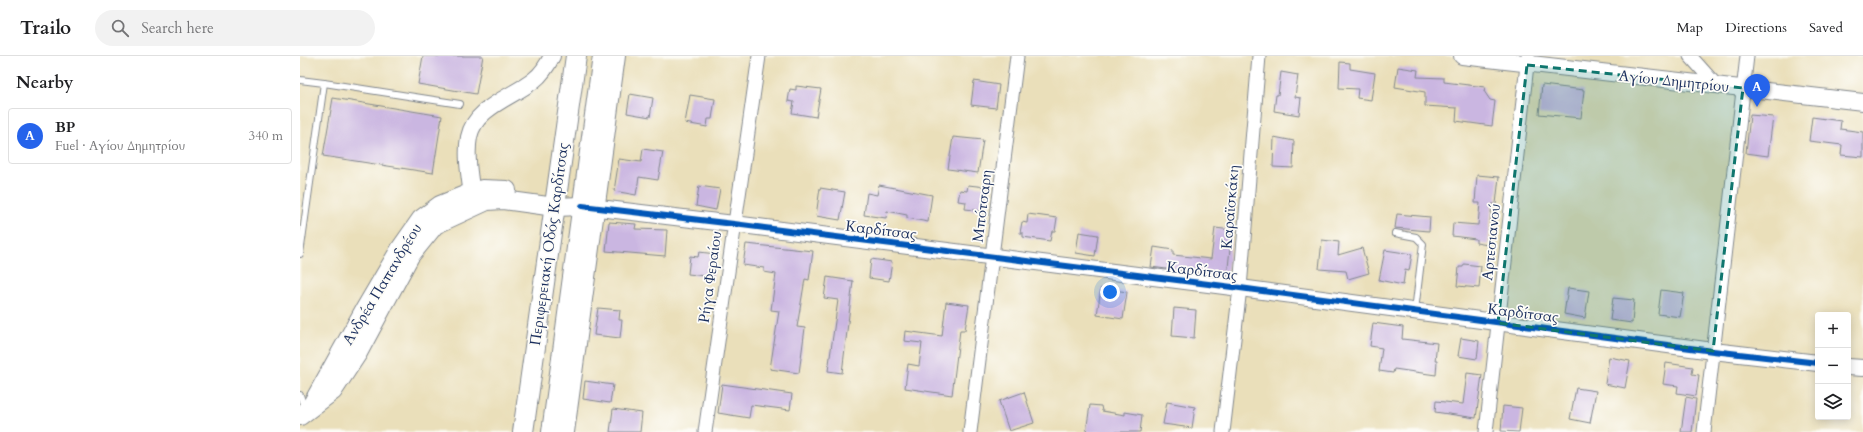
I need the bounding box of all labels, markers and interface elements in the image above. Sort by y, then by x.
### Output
search box [95,10,375,46]
text: Trailo [20,15,71,41]
icon: search [109,17,131,39]
text: Search here [141,18,214,38]
text: Map [1677,18,1703,37]
text: Directions [1725,18,1787,37]
text: Saved [1809,18,1843,37]
street label: Αγίου Δημητρίου [1618,65,1730,97]
text: Nearby [16,71,73,94]
pin: A [1744,74,1770,107]
text: BP [55,117,75,137]
text: A [25,127,35,145]
text: 340 m [249,127,283,145]
text: Fuel · Αγίου Δημητρίου [55,137,185,155]
street label: Περιφερειακή Οδός Καρδίτσας [525,141,573,347]
street label: Καραϊσκάκη [1216,164,1244,250]
street label: Μπότσαρη [968,169,996,243]
street label: Αρτεσιανού [1477,202,1505,281]
street label: Καρδίτσας [844,216,918,244]
street label: Ανδρέα Παπανδρέου [338,219,426,349]
street label: Ρήγα Φεραίου [694,230,726,324]
street label: Καρδίτσας [1165,257,1239,285]
your location [1100,282,1120,302]
street label: Καρδίτσας [1486,299,1560,327]
map controls [1815,312,1851,420]
button: + [1815,312,1851,348]
button: − [1815,348,1851,384]
button: layers [1815,384,1851,420]

